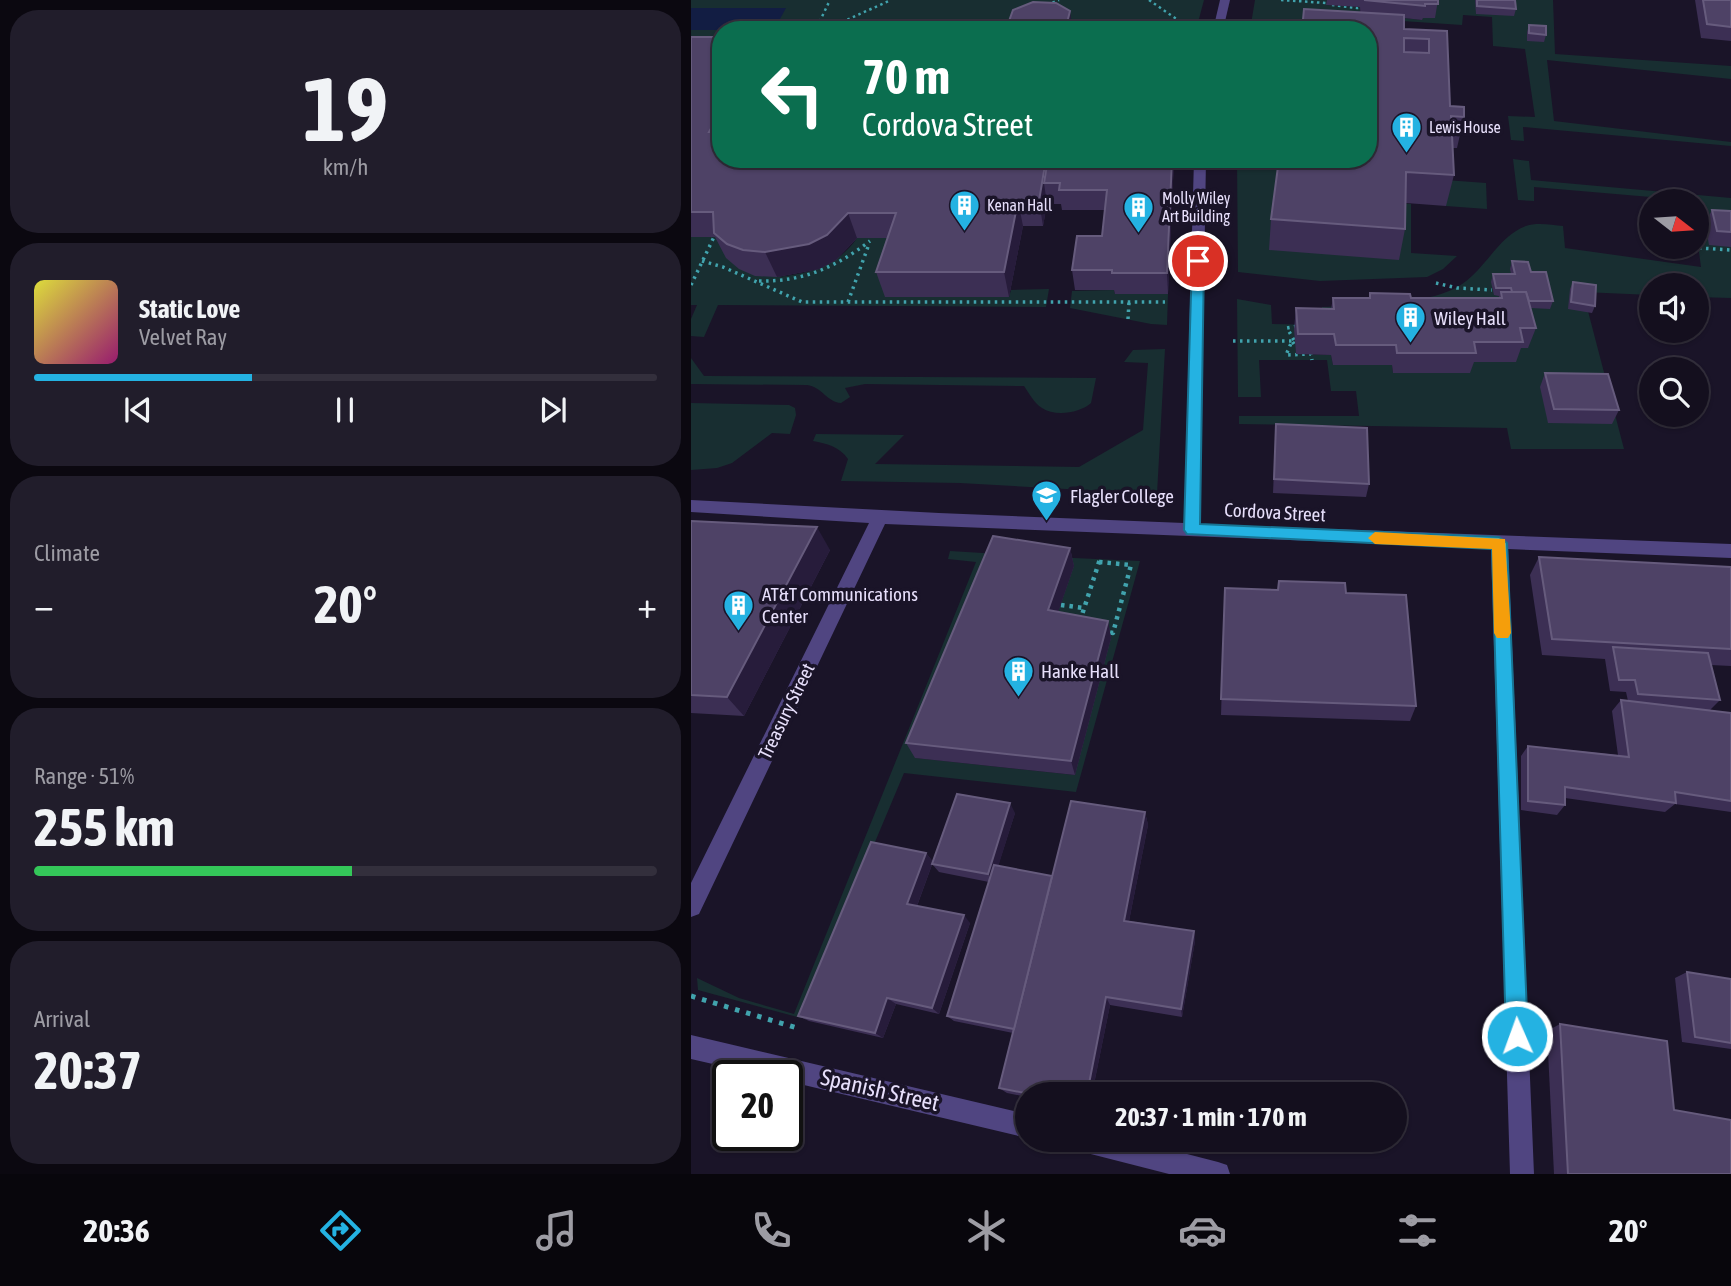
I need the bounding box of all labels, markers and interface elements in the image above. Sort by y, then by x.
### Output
text: 70 m [862,48,950,104]
icon: left [747,49,838,140]
text: 19 [303,56,388,160]
text: Cordova Street [862,106,1033,143]
building icon: Lewis House [1389,110,1423,154]
place label: Lewis House [1429,118,1501,136]
text: km/h [323,154,368,180]
building icon: Kenan Hall [947,188,981,232]
place label: Molly Wiley Art Building [1162,189,1231,226]
north arrow [1639,189,1709,259]
map controls [1639,189,1709,427]
building icon: Molly Wiley Art Building [1122,190,1156,234]
place label: Kenan Hall [987,196,1053,214]
pin [1168,231,1228,291]
icon: arrive [1179,242,1217,280]
button: sound [1639,273,1709,343]
text: Static Love [139,294,240,324]
building icon: Wiley Hall [1394,301,1428,345]
place label: Wiley Hall [1434,307,1506,329]
text: Velvet Ray [139,324,227,350]
button: search [1639,357,1709,427]
icon: previous [119,391,157,429]
icon: pause [326,391,364,429]
icon: next [534,391,572,429]
school or university icon: Flagler College [1030,479,1064,523]
place label: Flagler College [1070,485,1174,507]
street label: Cordova Street [1224,498,1326,526]
text: Climate [34,540,100,566]
text: 20° [314,574,377,634]
text: − [34,583,54,626]
text: + [637,583,657,626]
place label: AT&T Communications Center [762,583,918,627]
building icon: AT&T Communications Center [722,588,756,632]
building icon: Hanke Hall [1001,654,1035,698]
street label: Treasury Street [753,659,819,763]
place label: Hanke Hall [1041,660,1119,682]
text: Range · 51% [34,763,134,789]
text: 255 km [34,797,175,857]
position arrow [1480,999,1554,1073]
text: Arrival [34,1006,90,1032]
text: 20:37 [34,1040,142,1100]
speed limit sign: 20 [712,1060,803,1151]
street label: Spanish Street [818,1064,942,1116]
text: 20:37 · 1 min · 170 m [1115,1102,1307,1132]
icon: directions [316,1206,365,1255]
icon: music [532,1206,581,1255]
icon: phone [747,1206,796,1255]
icon: climate [962,1206,1011,1255]
icon: car [1178,1206,1227,1255]
icon: filters [1393,1206,1442,1255]
text: 20:36 [83,1212,150,1249]
text: 20° [1609,1212,1648,1249]

